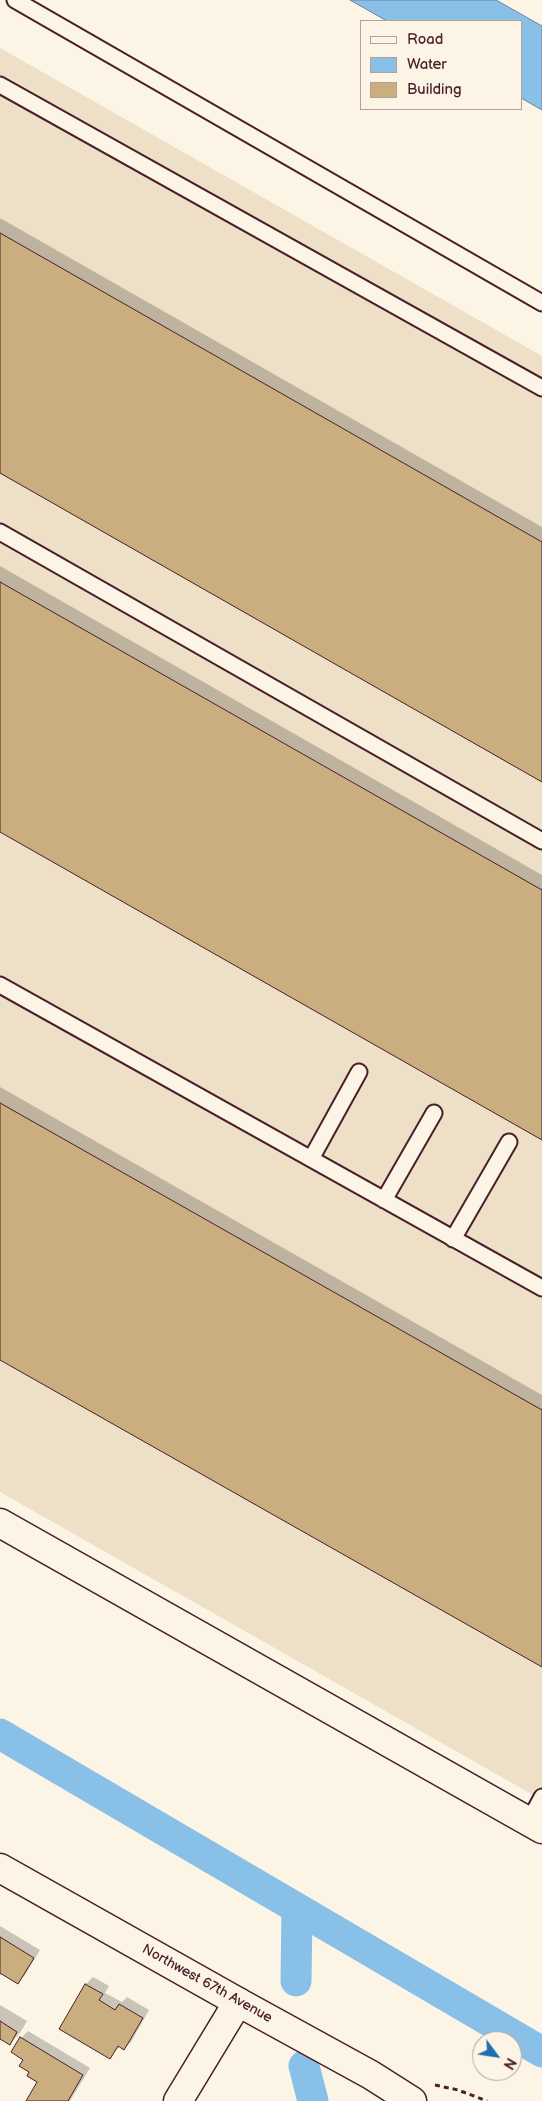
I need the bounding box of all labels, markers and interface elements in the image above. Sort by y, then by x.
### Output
legend [360,20,522,110]
text: Road [407,30,443,49]
text: Water [407,55,447,74]
text: Building [407,80,462,99]
street label: Northwest 67th Avenue [139,1941,275,2027]
north arrow [472,2031,522,2081]
text: N [499,2055,519,2072]

